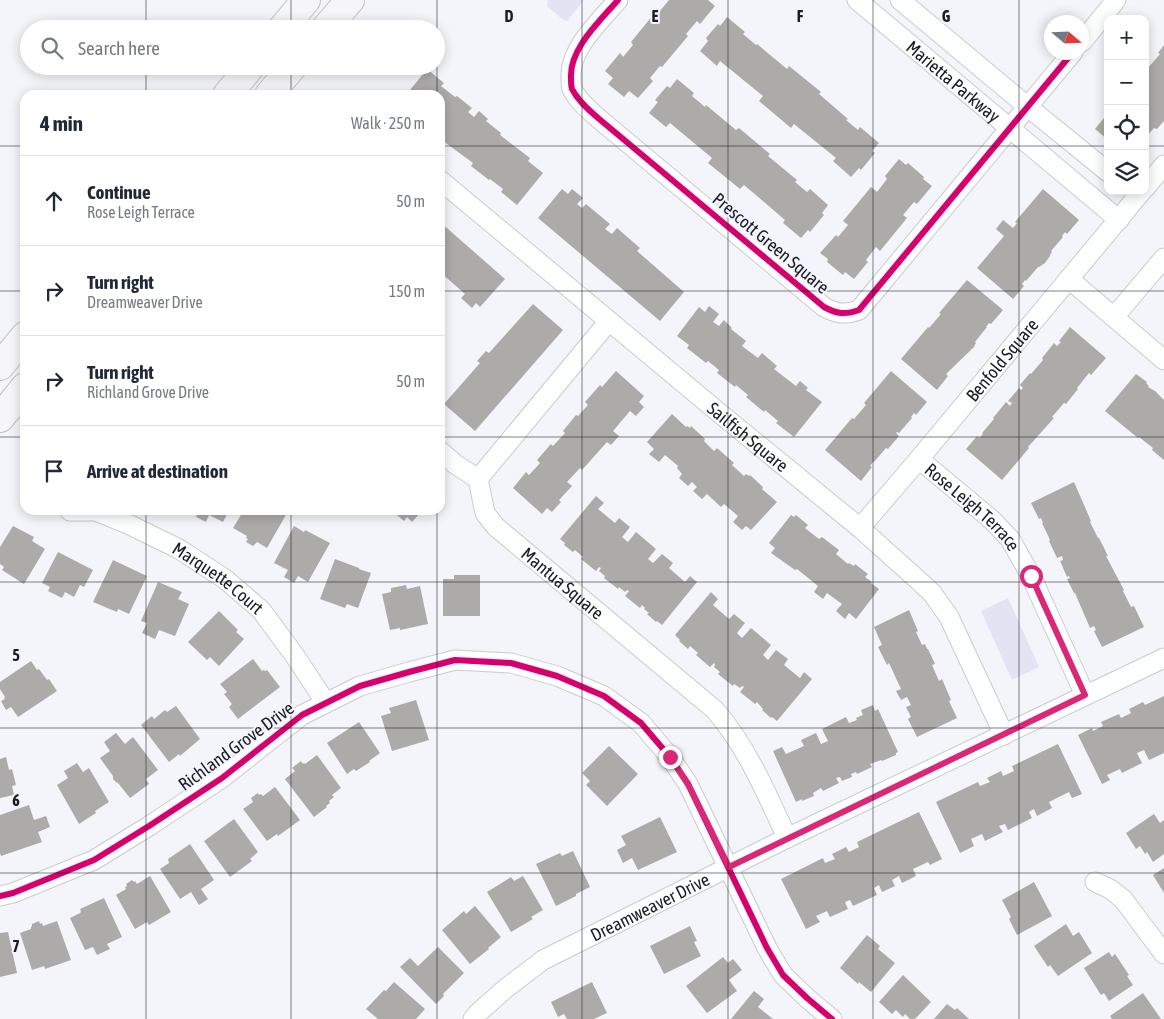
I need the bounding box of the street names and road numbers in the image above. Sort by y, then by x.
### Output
street label: Marietta Parkway [902,36,1005,126]
street label: Prescott Green Square [708,188,834,298]
street label: Benfold Square [961,314,1042,405]
street label: Sailfish Square [704,397,793,476]
street label: Rose Leigh Terrace [921,458,1025,554]
street label: Marquette Court [169,537,268,618]
street label: Mantua Square [518,543,608,623]
street label: Richland Grove Drive [174,697,298,795]
street label: Dreamweaver Drive [587,868,713,945]

